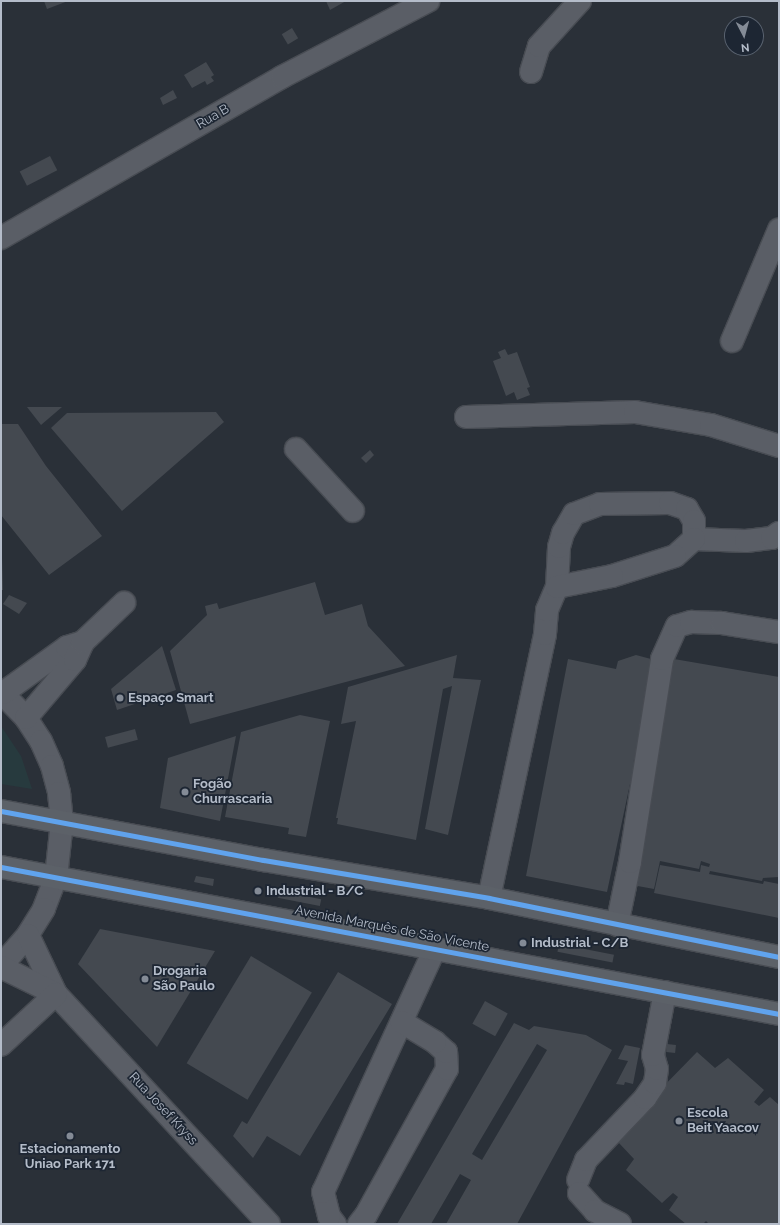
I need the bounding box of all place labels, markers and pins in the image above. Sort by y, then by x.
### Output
place label: Espaço Smart [128,690,214,706]
marker: Espaço Smart [115,693,125,703]
place label: Fogão Churrascaria [193,777,272,808]
marker: Fogão Churrascaria [180,787,190,797]
place label: Industrial - B/C [266,883,363,899]
marker: Industrial - B/C [253,886,263,896]
place label: Industrial - C/B [531,935,629,951]
marker: Industrial - C/B [518,938,528,948]
place label: Drogaria São Paulo [153,964,215,995]
marker: Drogaria São Paulo [140,974,150,984]
place label: Escola Beit Yaacov [687,1106,759,1137]
marker: Escola Beit Yaacov [674,1116,684,1126]
marker: Estacionamento Uniao Park 171 [65,1131,75,1141]
place label: Estacionamento Uniao Park 171 [20,1142,120,1173]

